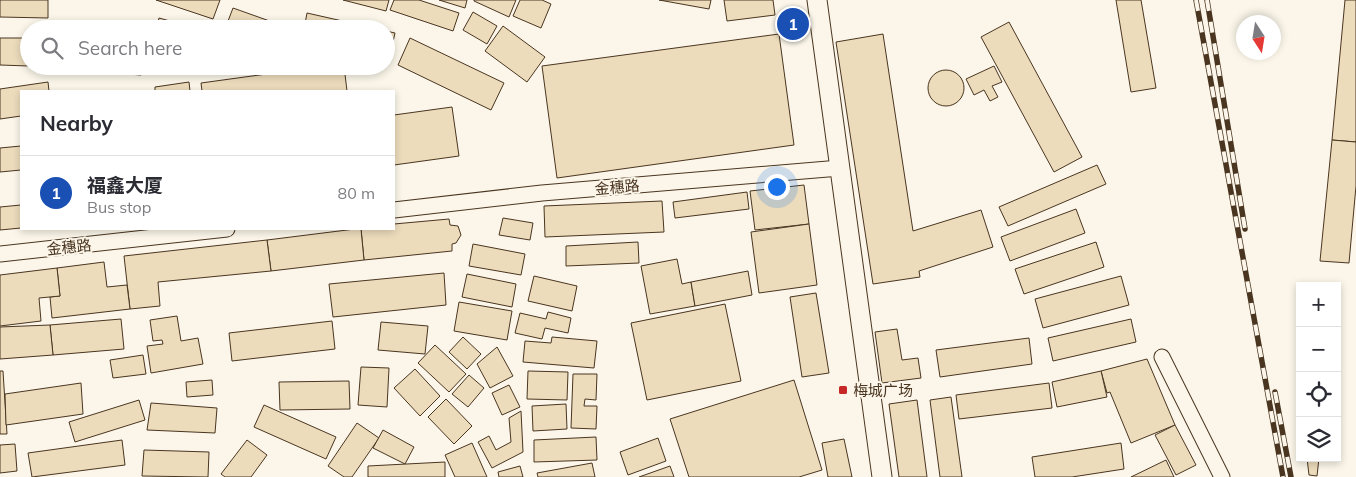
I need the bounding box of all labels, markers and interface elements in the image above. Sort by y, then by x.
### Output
pin: 1 [777,5,809,43]
north arrow [1236,15,1281,60]
search box [20,20,395,75]
icon: search [38,34,66,62]
text: Search here [78,36,182,60]
text: Nearby [40,110,113,136]
text: 福鑫大厦 [87,173,163,197]
your location [764,174,790,200]
street label: 金穗路 [594,176,640,198]
text: 1 [51,183,61,203]
text: 80 m [338,183,375,203]
text: Bus stop [87,197,151,217]
street label: 金穗路 [46,235,92,259]
map controls [1296,282,1341,462]
button: + [1296,282,1341,327]
button: − [1296,327,1341,372]
button: locate [1296,372,1341,417]
place label: 梅城广场 [853,381,913,400]
marker: 梅城广场 [837,384,849,396]
button: layers [1296,417,1341,462]

